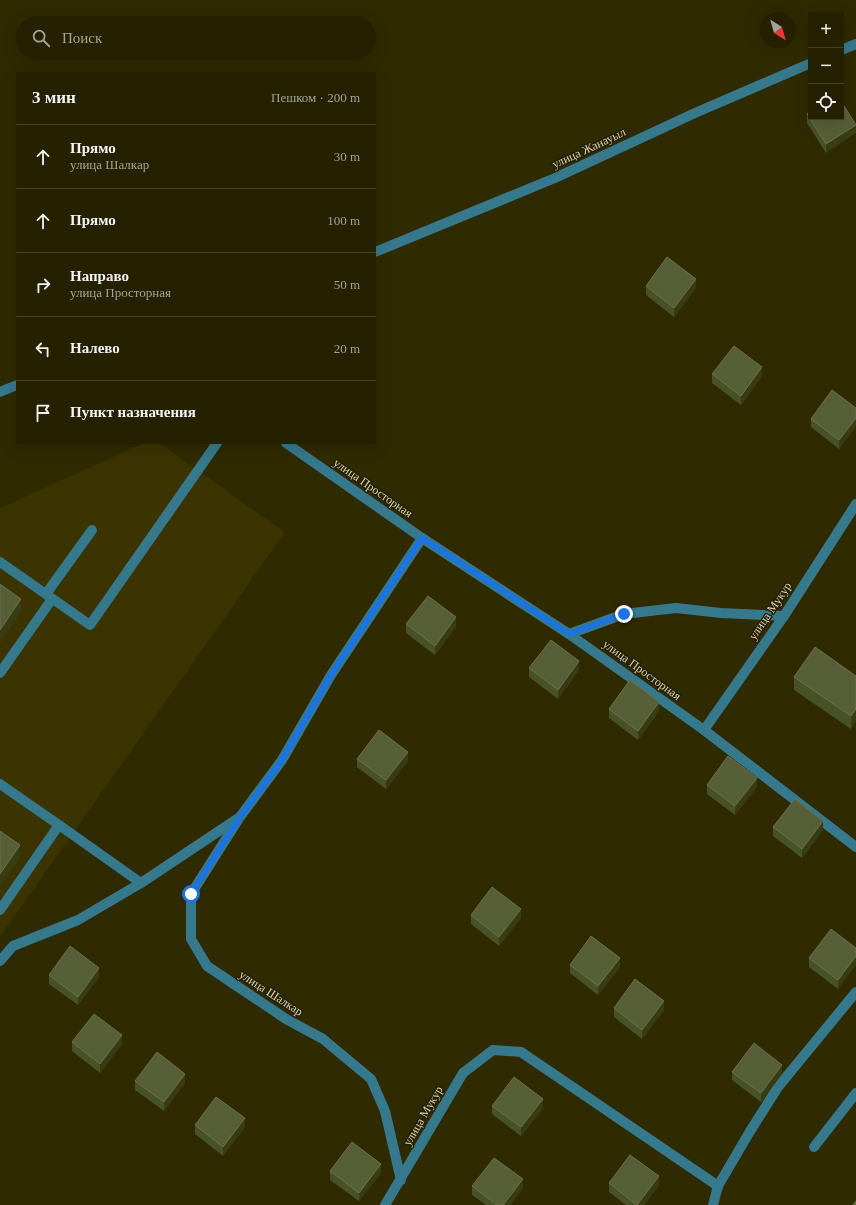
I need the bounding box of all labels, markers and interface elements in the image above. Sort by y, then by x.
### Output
north arrow [760,12,796,48]
map controls [808,12,844,120]
button: + [808,12,844,48]
search box [16,16,376,60]
icon: search [30,27,52,49]
text: Поиск [62,30,102,46]
button: − [808,48,844,84]
button: locate [808,84,844,120]
text: 3 мин [32,88,76,107]
text: Пешком · 200 m [271,90,360,105]
street label: улица Жанауыл [550,125,628,171]
text: Прямо [70,140,116,156]
icon: ahead [32,146,54,168]
text: 30 m [334,149,360,164]
text: улица Шалкар [70,157,149,172]
icon: ahead [32,210,54,232]
text: Прямо [70,212,116,228]
text: 100 m [327,213,360,228]
text: Направо [70,268,129,284]
icon: right [32,274,54,296]
text: 50 m [334,277,360,292]
text: улица Просторная [70,285,171,300]
icon: left [32,338,54,360]
text: Налево [70,340,120,356]
text: 20 m [334,341,360,356]
icon: arrive [32,402,54,424]
text: Пункт назначения [70,404,196,420]
street label: улица Просторная [331,456,416,521]
street label: улица Мукур [746,579,794,643]
route end [615,605,633,623]
street label: улица Просторная [600,637,684,703]
route start [182,885,200,903]
street label: улица Шалкар [237,967,305,1019]
street label: улица Мукур [400,1084,446,1148]

